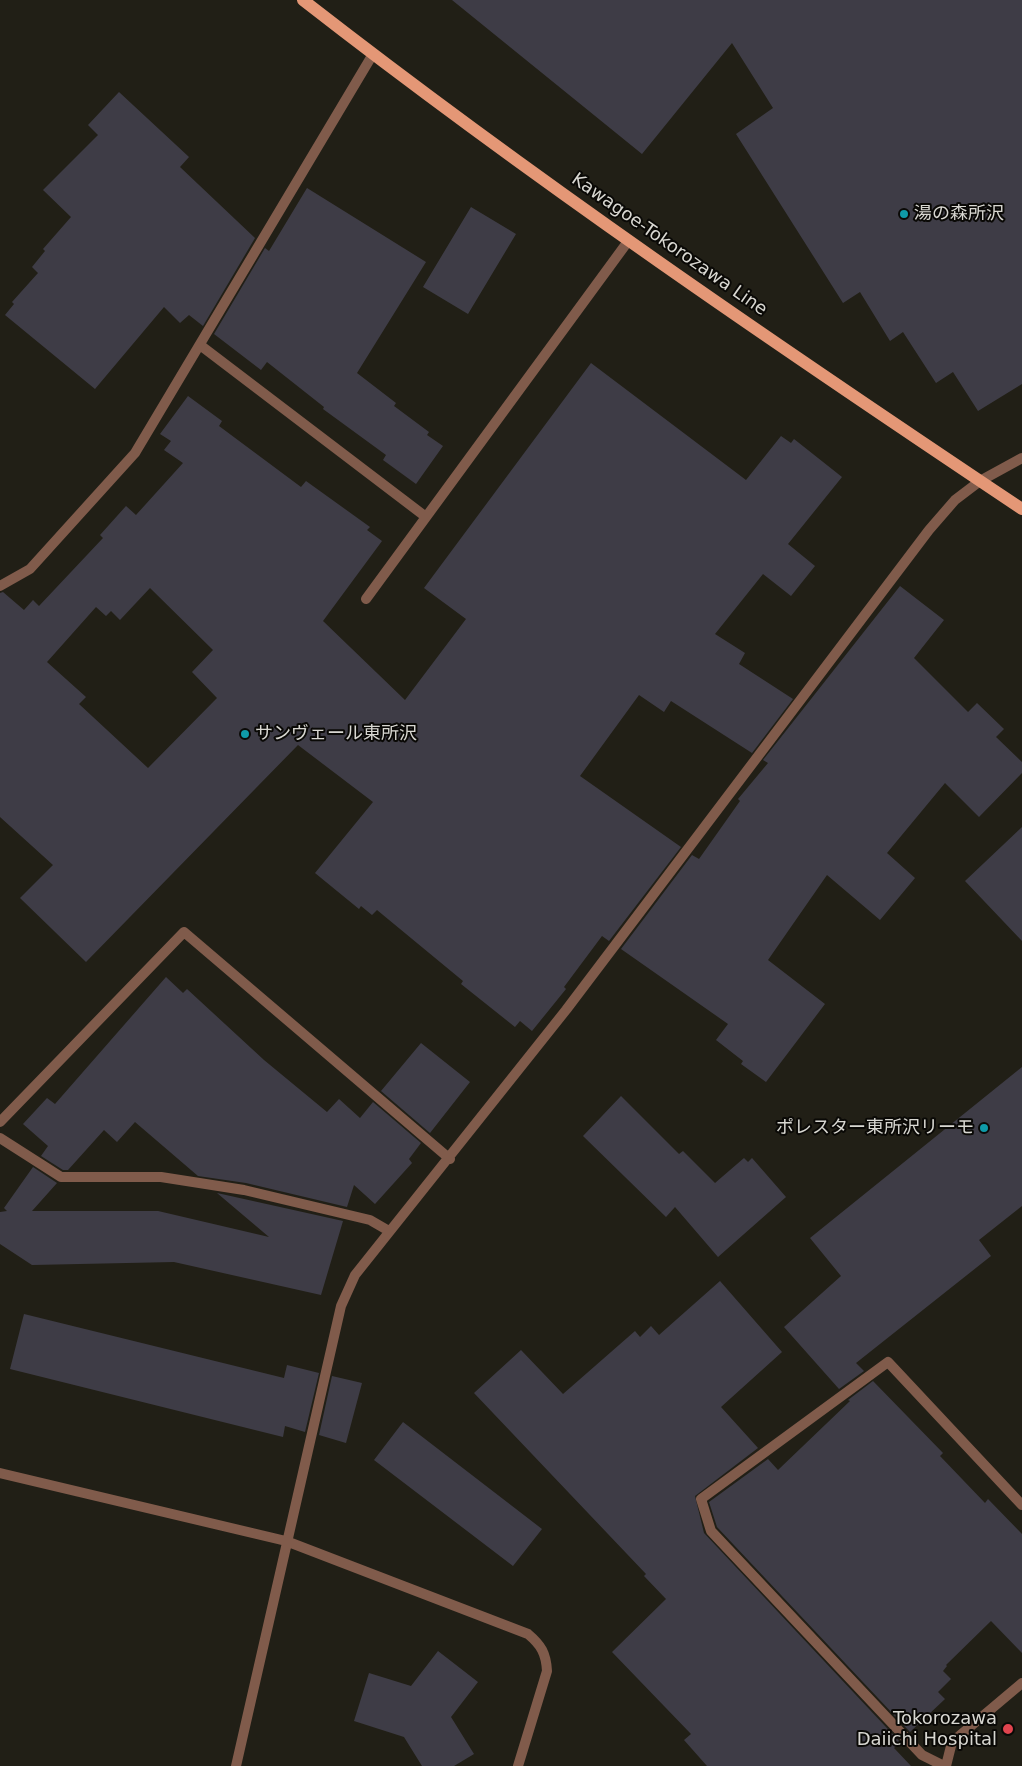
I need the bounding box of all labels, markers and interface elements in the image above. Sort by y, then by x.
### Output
street label: Kawagoe-Tokorozawa Line [567,169,771,321]
place label: 湯の森所沢 [914,203,1004,225]
marker: 湯の森所沢 [898,208,910,220]
place label: サンヴェール東所沢 [255,723,417,745]
marker: サンヴェール東所沢 [239,728,251,740]
place label: ポレスター東所沢リーモ [776,1117,974,1139]
marker: ポレスター東所沢リーモ [978,1122,990,1134]
place label: Tokorozawa Daiichi Hospital [857,1708,997,1750]
marker: Tokorozawa Daiichi Hospital [1001,1722,1015,1736]

